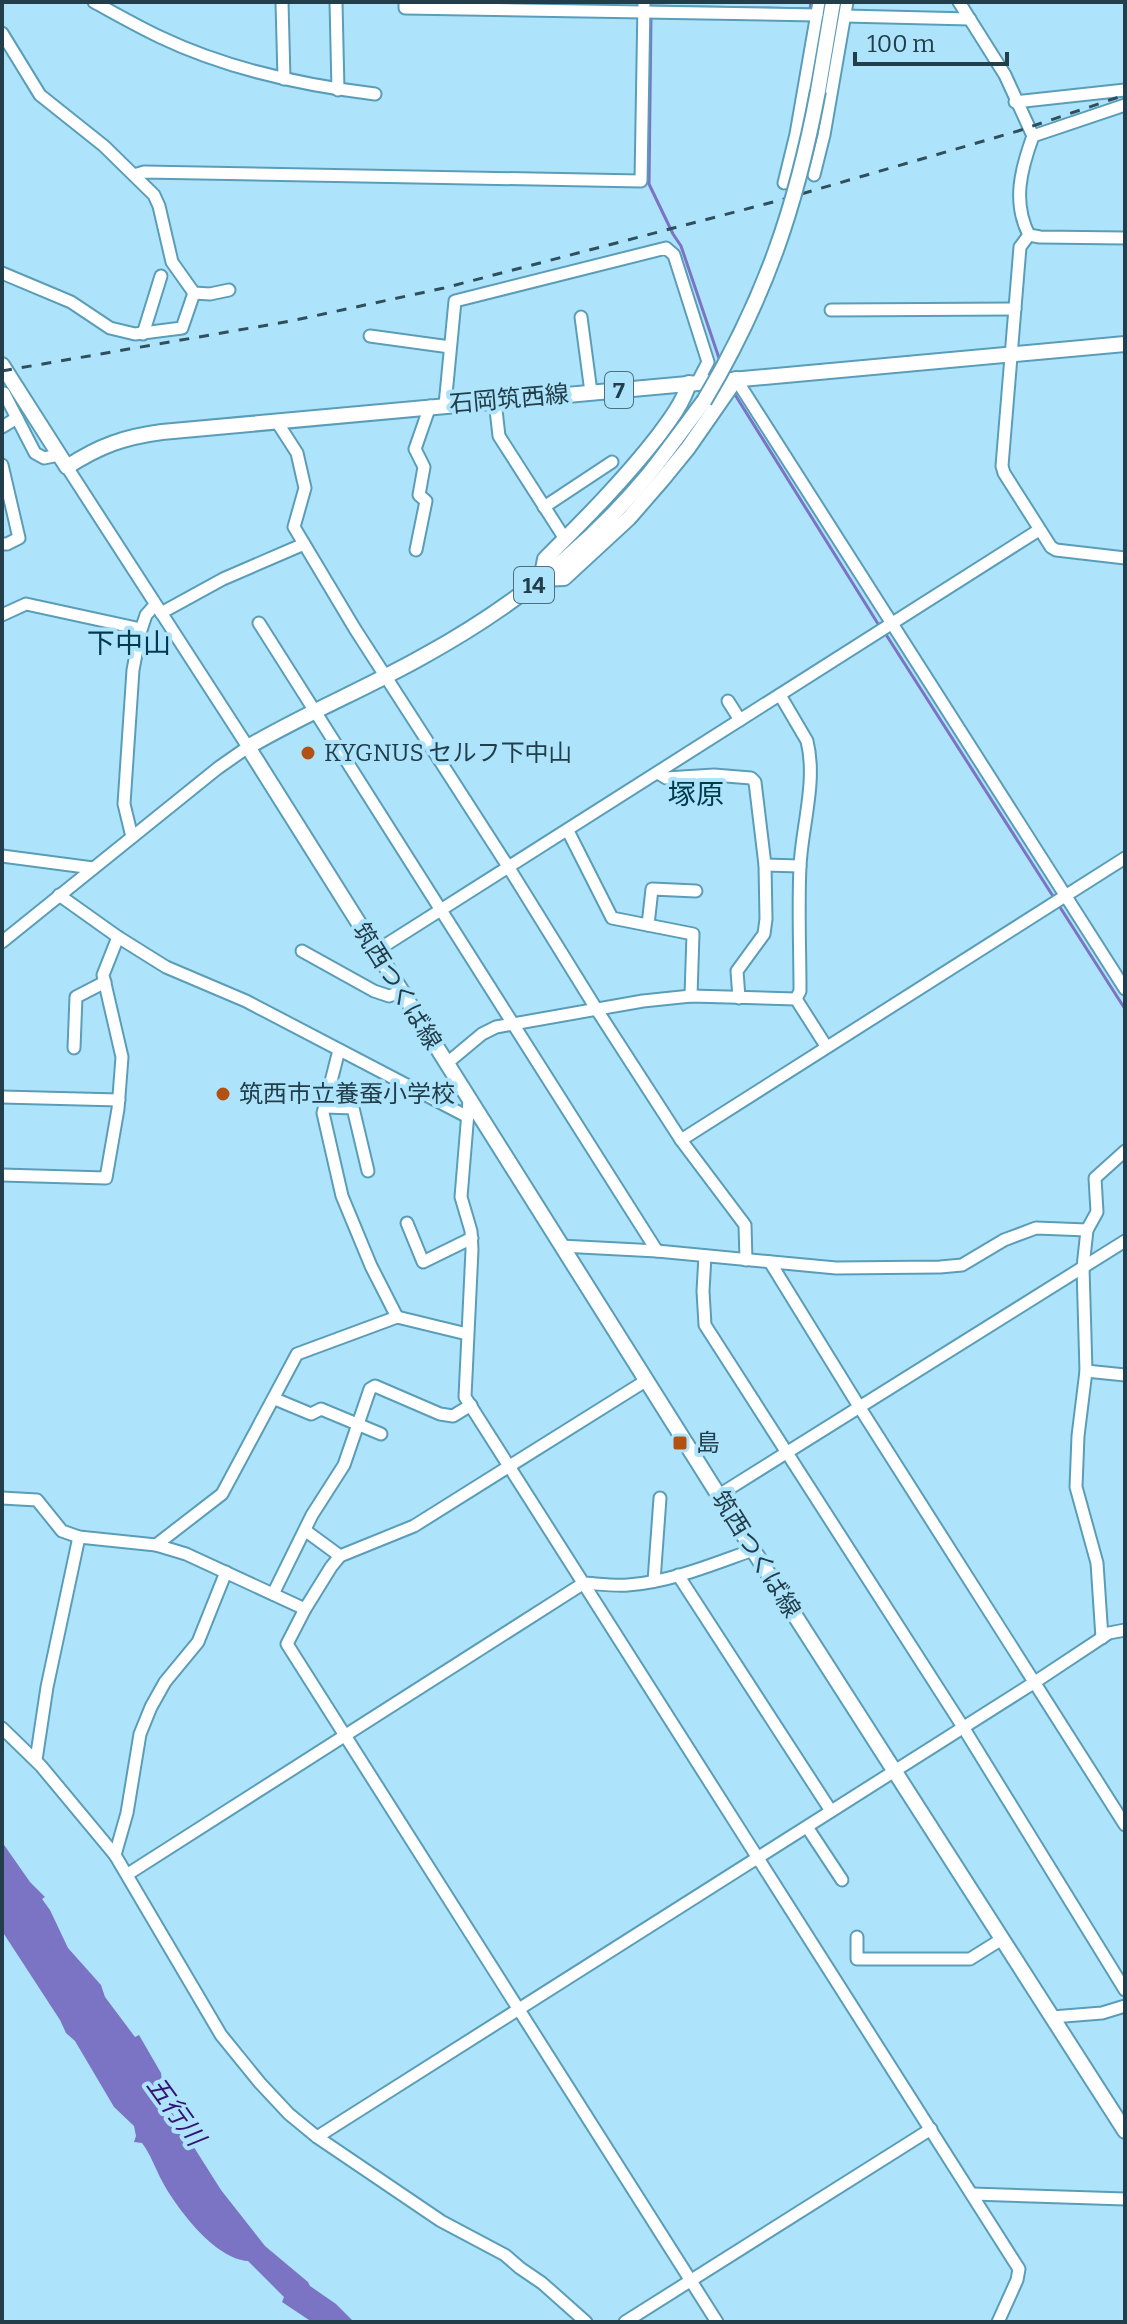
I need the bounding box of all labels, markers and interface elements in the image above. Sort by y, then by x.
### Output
scale bar [855,16,1007,66]
text: 100 m [867,30,935,58]
road number: 7 [605,372,633,408]
street label: 石岡筑西線 [448,380,570,418]
road number: 14 [514,567,554,603]
district label: 下中山 [87,627,171,660]
place label: KYGNUS セルフ下中山 [324,739,573,767]
marker: KYGNUS セルフ下中山 [299,744,317,762]
district label: 塚原 [668,778,724,811]
street label: 筑西つくば線 [347,918,447,1054]
place label: 筑西市立養蚕小学校 [239,1080,455,1108]
marker: 筑西市立養蚕小学校 [214,1085,232,1103]
place label: 島 [696,1429,720,1457]
marker: 島 [671,1434,689,1452]
street label: 筑西つくば線 [706,1486,806,1622]
water label: 五行川 [140,2071,213,2154]

